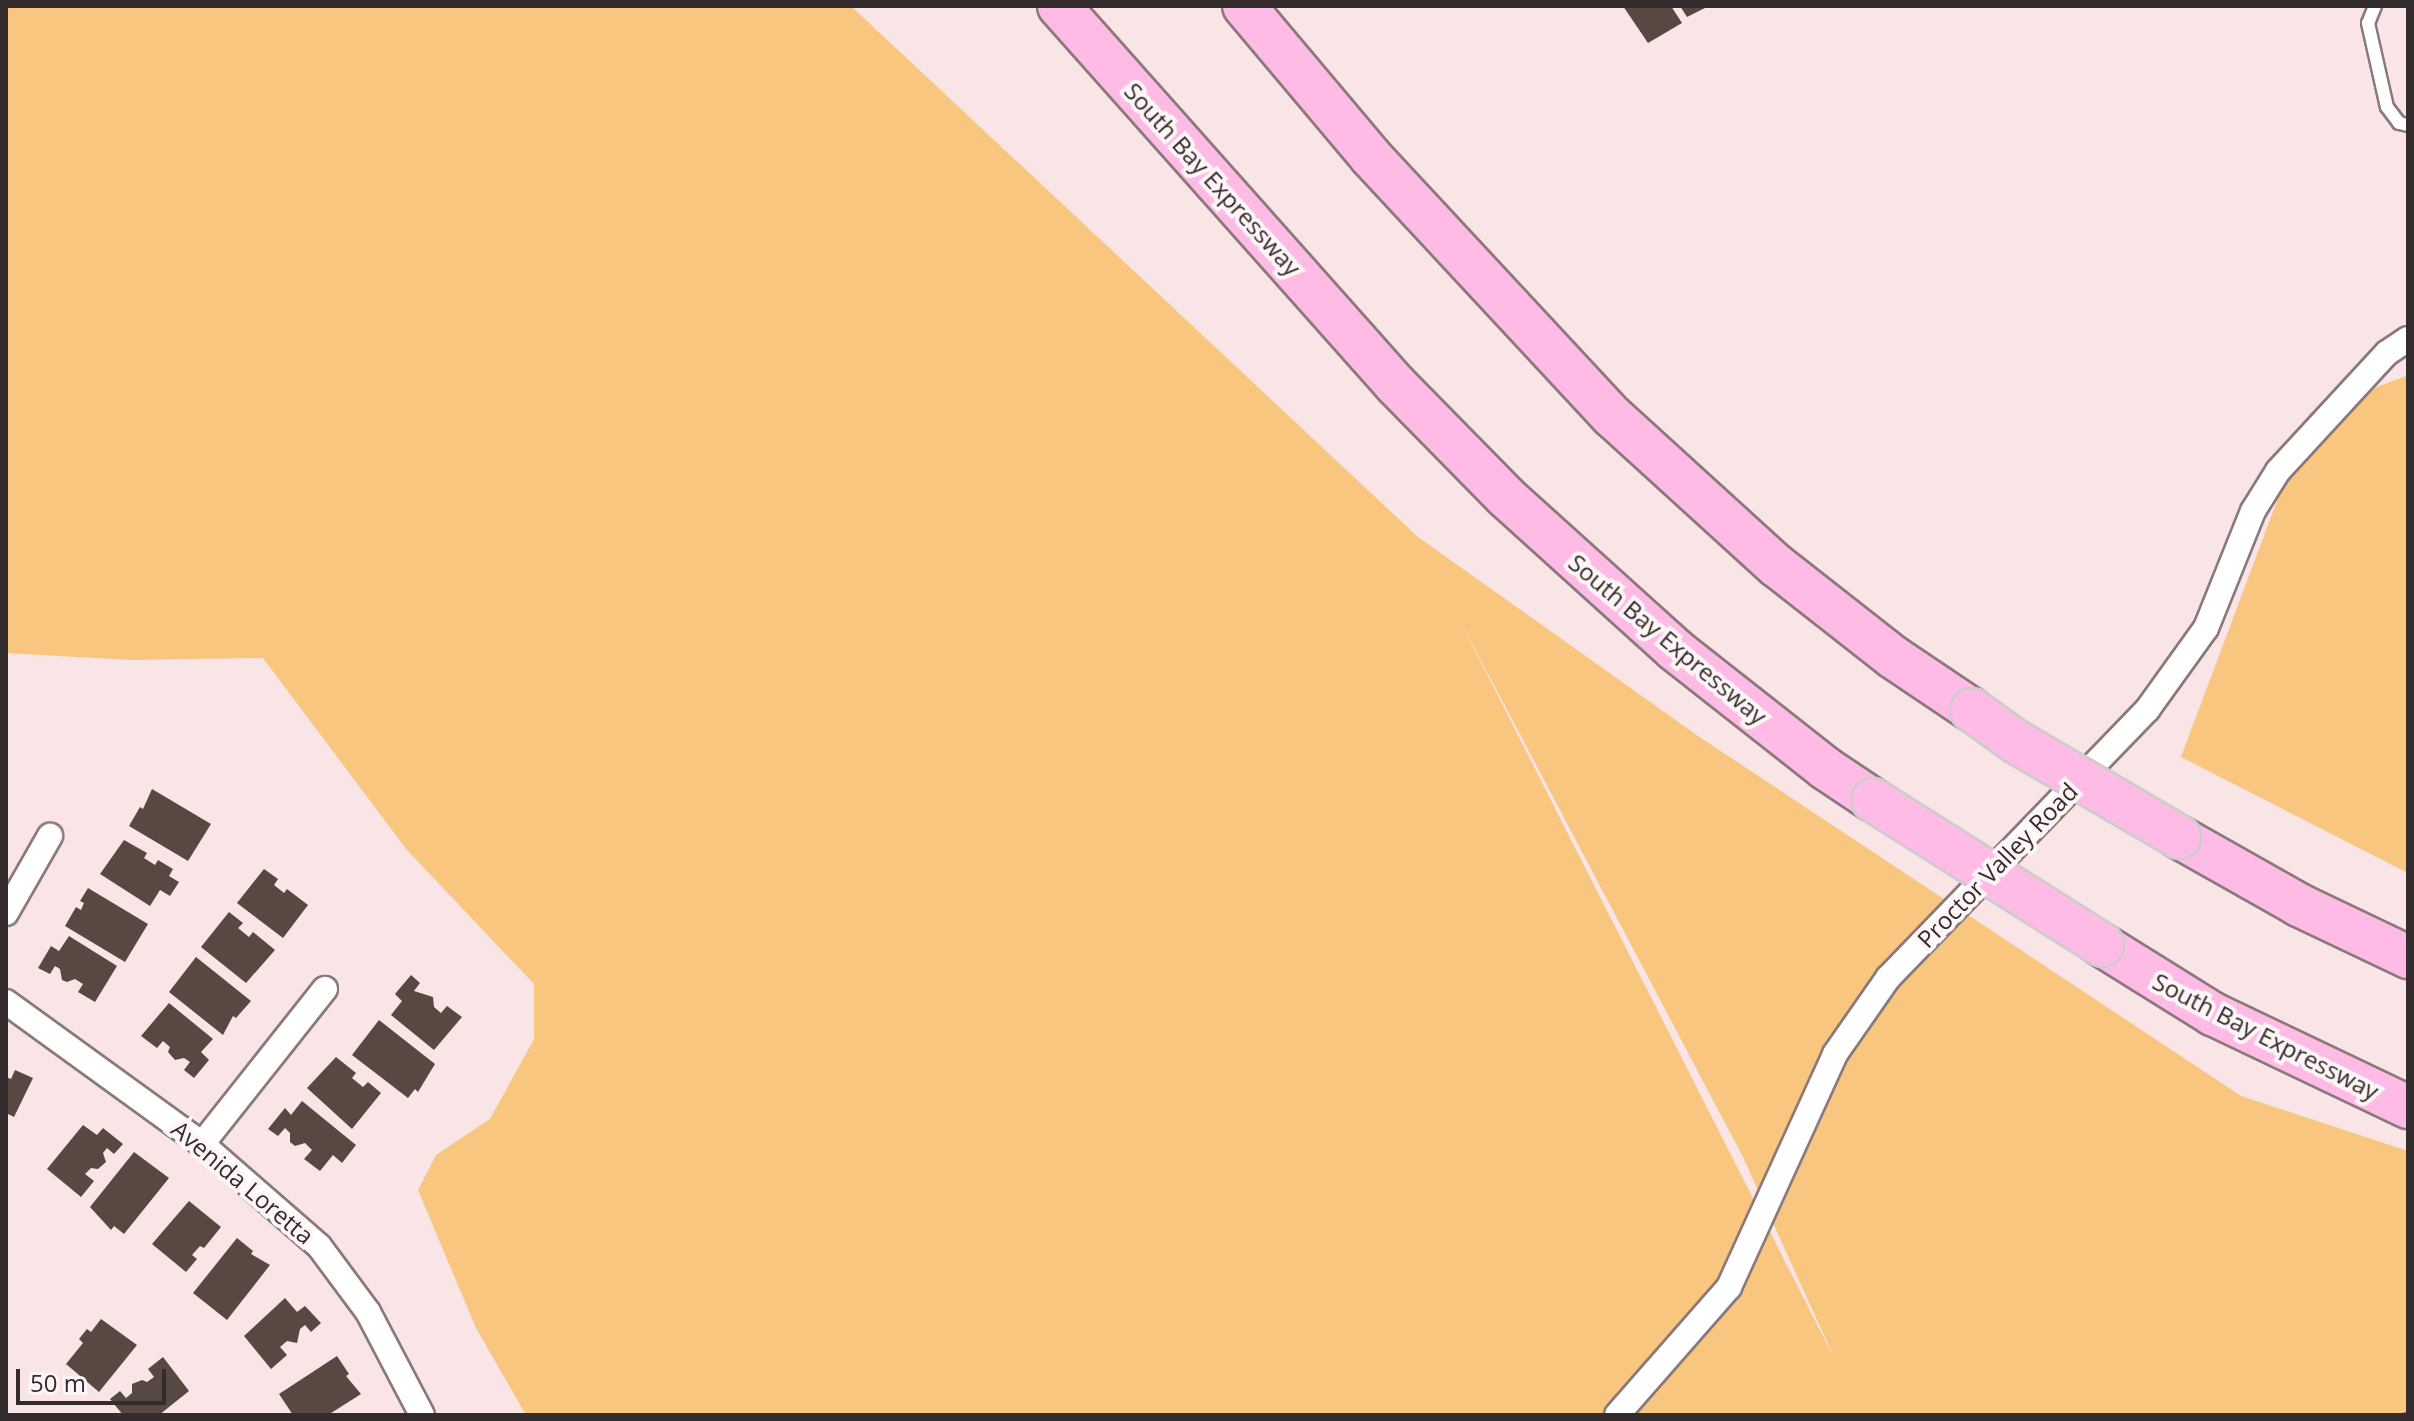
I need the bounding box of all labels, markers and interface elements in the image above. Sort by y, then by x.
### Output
street label: South Bay Expressway [1119,77,1307,281]
street label: South Bay Expressway [1563,548,1773,730]
street label: Proctor Valley Road [1911,777,2083,953]
street label: South Bay Expressway [2148,967,2384,1105]
street label: Avenida Loretta [166,1114,320,1250]
scale bar [20,1353,170,1403]
text: 50 m [30,1366,86,1399]

